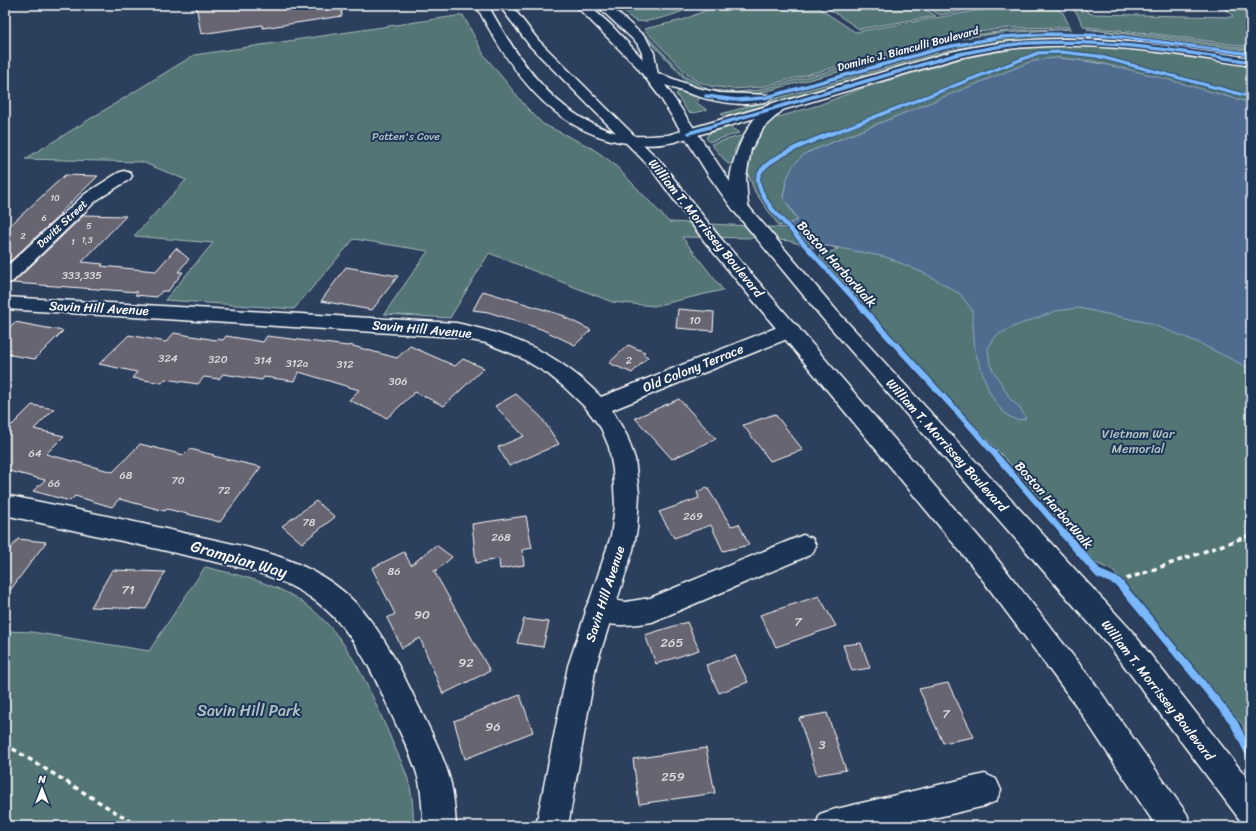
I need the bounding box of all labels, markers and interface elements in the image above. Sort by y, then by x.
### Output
street label: Dominic J. Bianculli Boulevard [835,21,982,77]
park label: Patten's Cove [372,127,440,146]
street label: William T. Morrissey Boulevard [642,153,770,304]
house number: 10 [50,190,60,206]
street label: Davitt Street [32,195,92,253]
house number: 6 [41,210,47,226]
street label: Boston HarborWalk [791,215,883,313]
house number: 5 [86,218,92,234]
house number: 2 [20,228,26,244]
house number: 1,3 [81,232,93,248]
house number: 1 [71,234,75,250]
house number: 333,335 [62,266,102,285]
street label: Savin Hill Avenue [49,294,149,322]
house number: 10 [689,311,701,330]
street label: Savin Hill Avenue [371,313,473,345]
street label: Old Colony Terrace [639,337,747,399]
house number: 324 [158,349,178,368]
house number: 320 [208,350,228,369]
house number: 314 [254,351,272,370]
house number: 2 [626,351,633,370]
house number: 312a [286,354,309,373]
house number: 312 [336,355,354,374]
house number: 306 [388,372,408,391]
street label: William T. Morrissey Boulevard [880,373,1014,518]
park label: Vietnam War Memorial [1102,422,1175,460]
house number: 64 [28,444,42,463]
street label: Boston HarborWalk [1009,456,1099,554]
house number: 68 [120,466,133,485]
house number: 70 [171,471,185,490]
house number: 66 [48,474,60,493]
house number: 72 [218,481,231,500]
house number: 269 [683,507,703,526]
house number: 78 [303,513,316,532]
house number: 268 [491,528,511,547]
street label: Grampian Way [187,531,291,587]
street label: Savin Hill Avenue [579,543,631,645]
house number: 86 [388,562,400,581]
house number: 71 [121,578,135,601]
house number: 90 [414,603,430,626]
house number: 7 [794,610,803,633]
street label: William T. Morrissey Boulevard [1095,614,1221,767]
house number: 265 [661,631,683,654]
house number: 92 [458,651,474,674]
park label: Savin Hill Park [197,696,301,725]
house number: 7 [942,702,951,725]
house number: 96 [485,715,501,738]
house number: 3 [818,733,826,756]
house number: 259 [661,765,685,788]
north arrow [22,769,62,809]
text: N [37,770,46,789]

